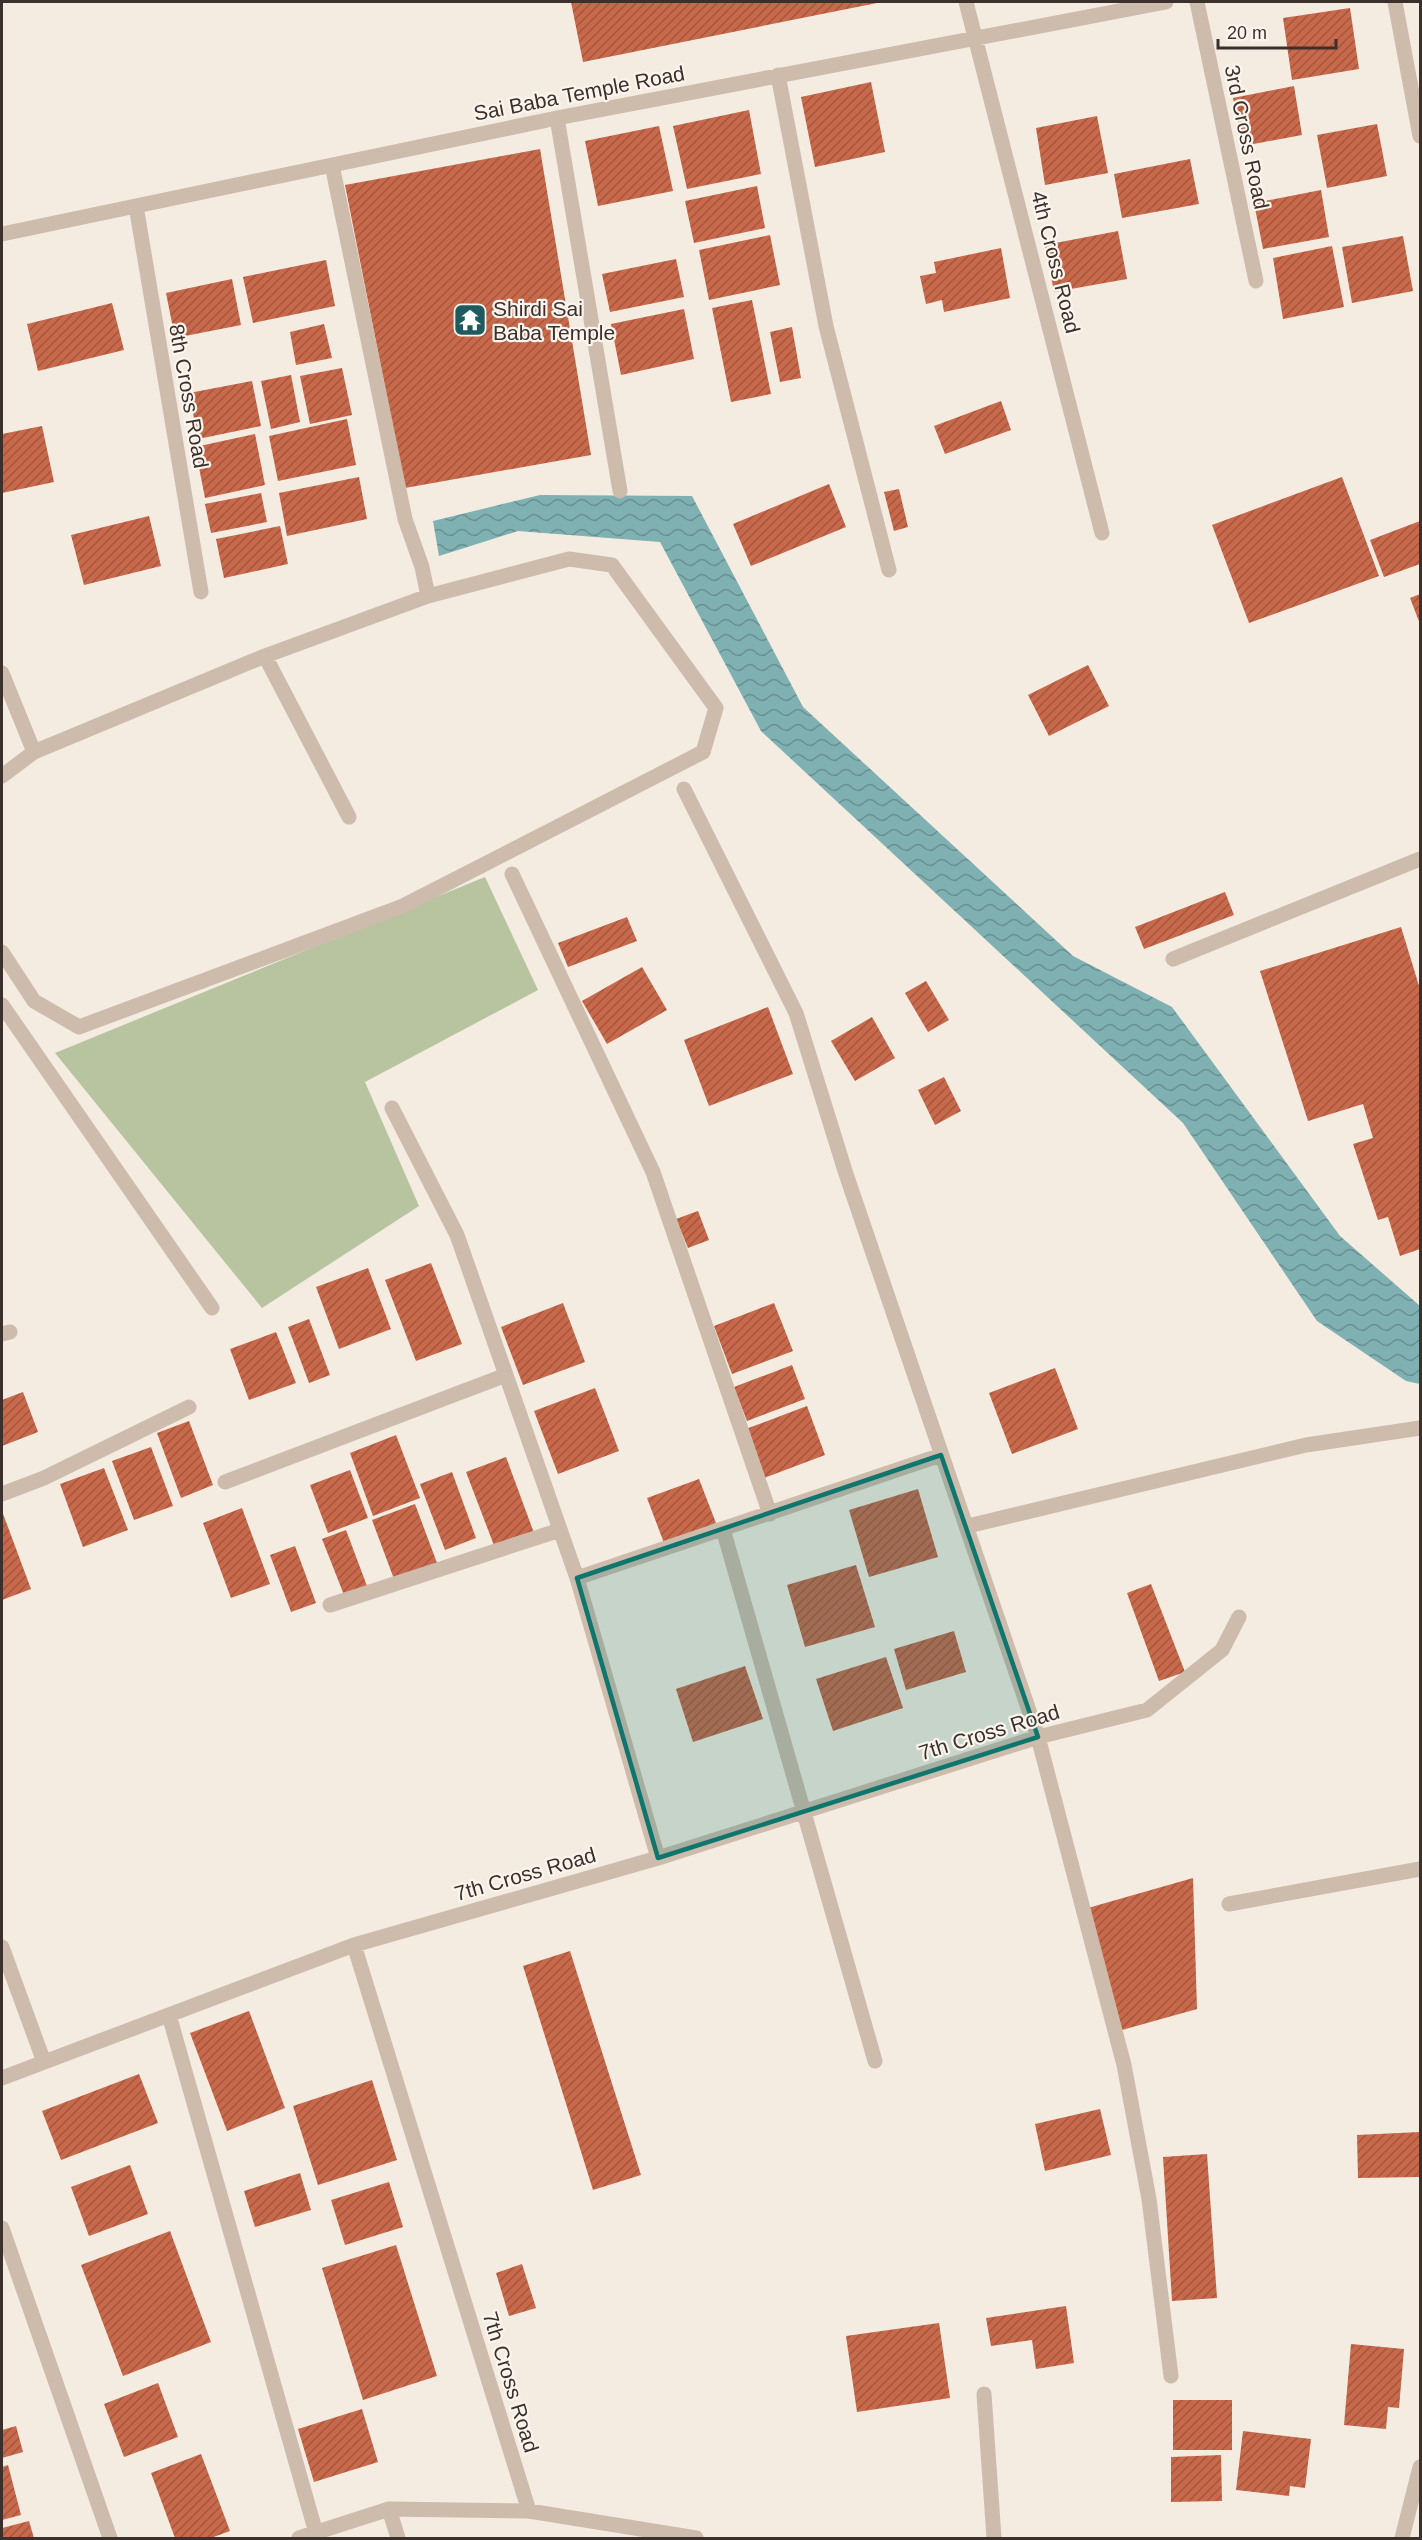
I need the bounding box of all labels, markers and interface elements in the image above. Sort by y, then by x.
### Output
scale bar [1218,12,1336,50]
text: 20 m [1227,23,1267,43]
street label: Sai Baba Temple Road [472,61,686,125]
street label: 3rd Cross Road [1220,63,1274,211]
street label: 4th Cross Road [1027,188,1085,336]
place label: Shirdi Sai Baba Temple [493,297,615,344]
temple icon: Shirdi Sai Baba Temple [452,302,488,338]
street label: 8th Cross Road [165,322,213,470]
street label: 7th Cross Road [916,1700,1062,1764]
street label: 7th Cross Road [452,1843,598,1905]
street label: 7th Cross Road [479,2309,543,2455]

